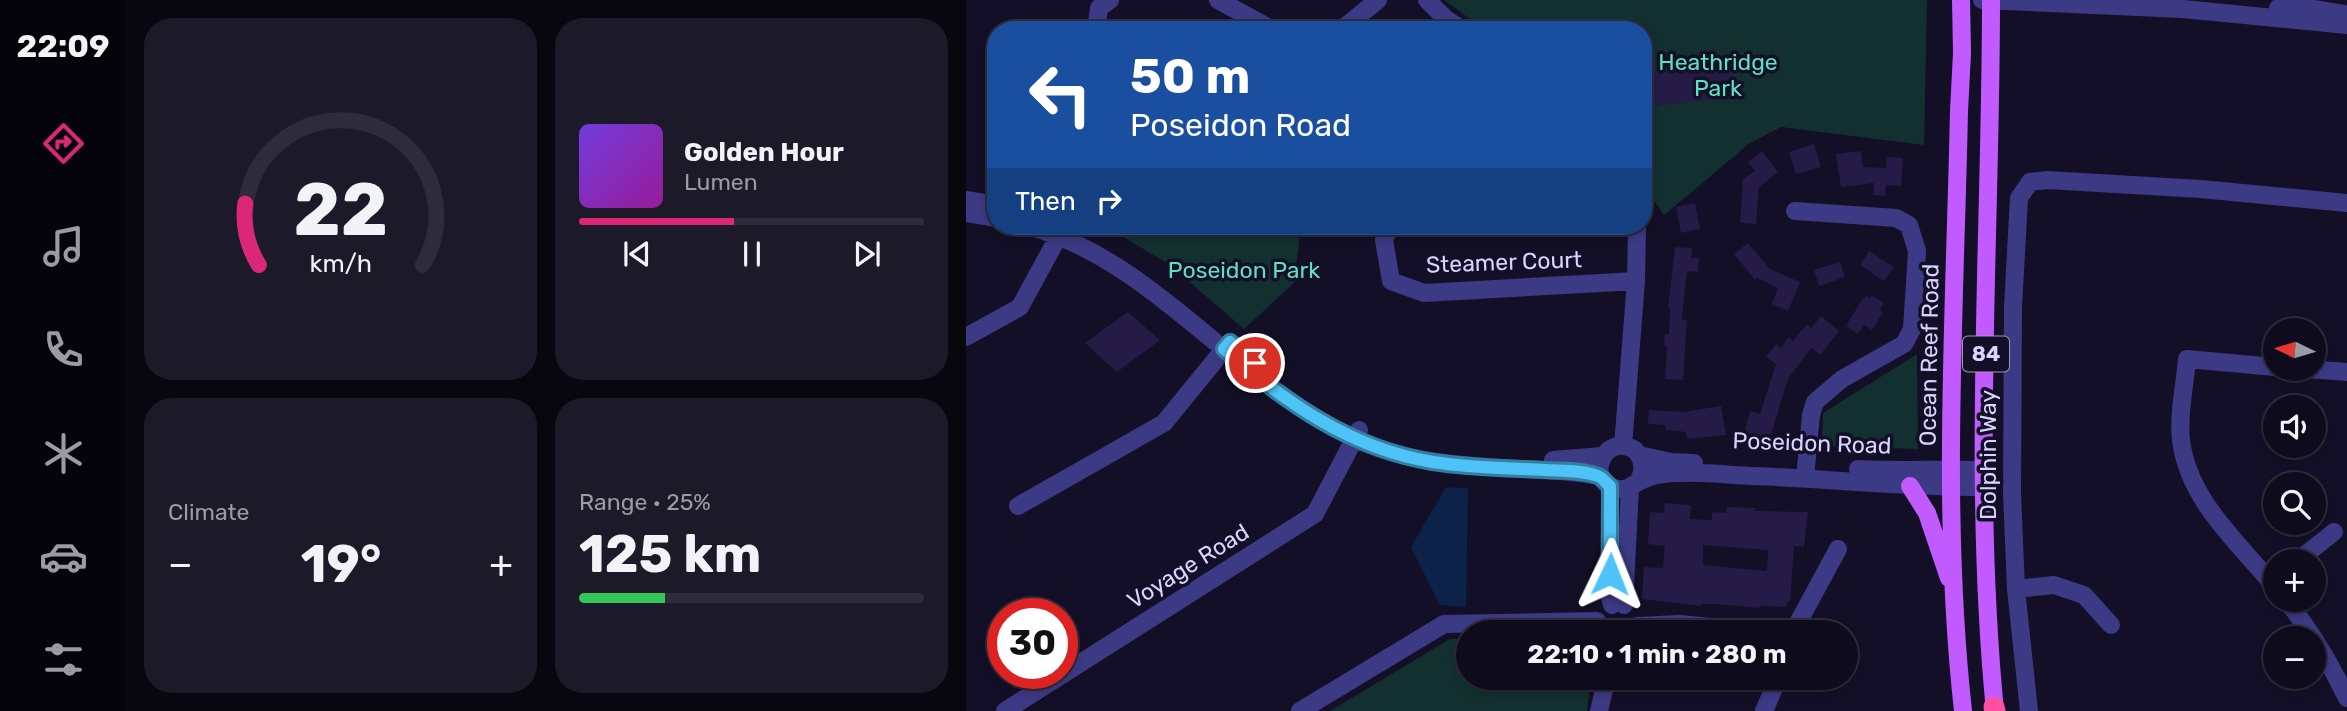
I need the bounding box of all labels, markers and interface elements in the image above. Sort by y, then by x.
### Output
text: 22:09 [16,27,110,65]
text: 50 m [1130,47,1250,105]
park label: Heathridge Park [1658,48,1778,102]
icon: left [1015,49,1106,140]
text: Poseidon Road [1130,106,1351,144]
icon: directions [39,119,88,168]
text: Golden Hour [684,137,844,168]
text: 22 [293,167,388,253]
text: Lumen [684,168,758,196]
icon: right [1090,182,1128,220]
text: Then [1015,186,1076,217]
icon: music [39,222,88,271]
icon: previous [618,235,656,273]
icon: pause [733,235,771,273]
icon: next [848,235,886,273]
street label: Steamer Court [1425,245,1583,279]
text: km/h [309,249,372,278]
park label: Poseidon Park [1168,256,1320,284]
street label: Ocean Reef Road [1913,264,1945,446]
north arrow [2263,318,2326,382]
map controls [2263,318,2326,689]
icon: phone [39,325,88,374]
pin [1225,333,1285,393]
road number: 84 [1963,336,2009,372]
icon: arrive [1236,344,1274,382]
street label: Dolphin Way [1974,390,2002,520]
button: sound [2263,395,2326,458]
street label: Poseidon Road [1732,426,1892,460]
icon: climate [39,429,88,478]
button: search [2263,472,2326,535]
text: Range · 25% [579,488,711,516]
text: Climate [168,498,249,526]
street label: Voyage Road [1122,517,1254,615]
text: 125 km [579,523,761,585]
icon: car [39,532,88,581]
text: 19° [301,533,381,595]
position arrow [1573,537,1647,611]
text: − [168,541,193,587]
text: + [489,541,513,587]
button: + [2263,549,2326,612]
speed limit sign: 30 [987,598,1078,689]
button: − [2263,626,2326,689]
icon: filters [39,635,88,684]
text: 22:10 · 1 min · 280 m [1527,639,1787,670]

